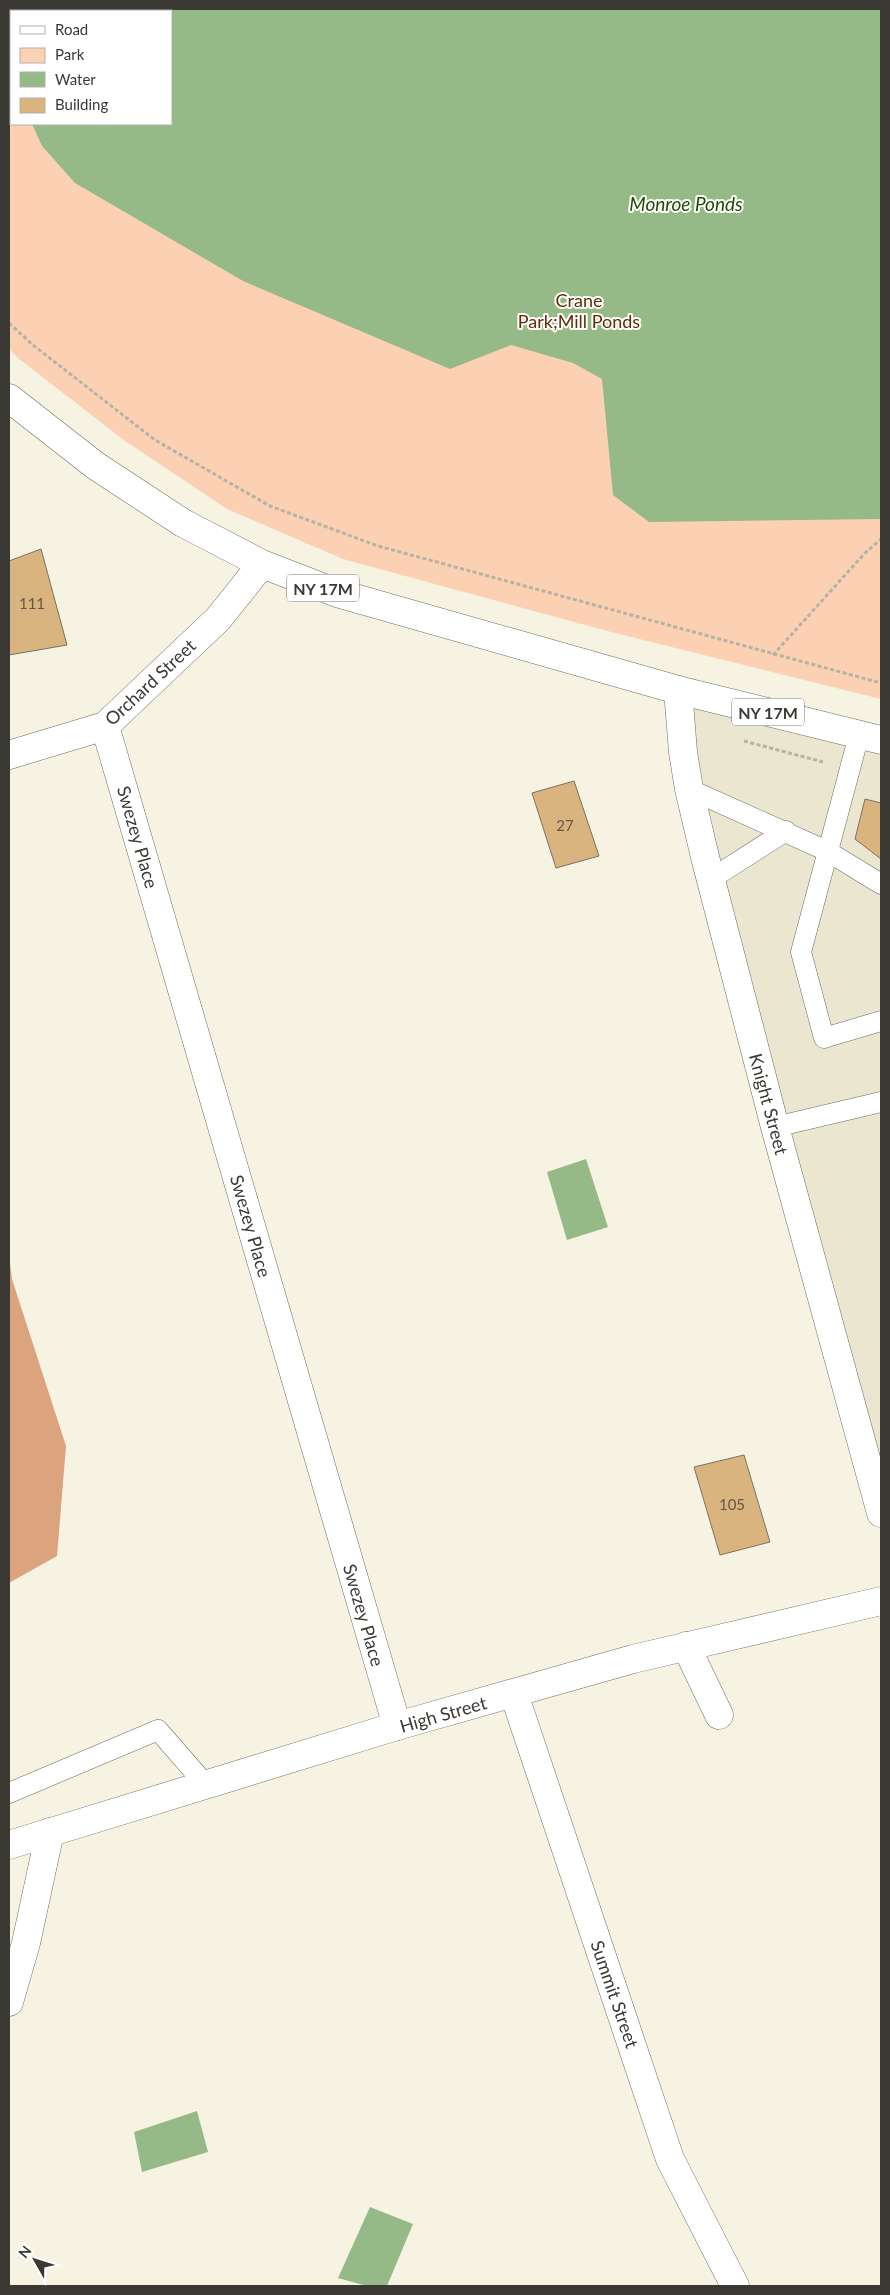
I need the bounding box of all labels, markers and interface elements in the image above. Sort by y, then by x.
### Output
legend [10,10,172,125]
text: Road [55,20,88,38]
text: Park [55,45,85,63]
text: Water [55,70,96,88]
text: Building [55,95,108,113]
water label: Monroe Ponds [629,192,743,215]
park label: Crane Park;Mill Ponds [518,289,640,332]
road number: NY 17M [287,574,359,602]
house number: 111 [19,594,45,612]
street label: Orchard Street [100,634,200,730]
road number: NY 17M [732,699,804,726]
street label: Swezey Place [113,783,163,891]
house number: 27 [556,816,574,834]
street label: Knight Street [745,1051,793,1158]
street label: Swezey Place [226,1172,276,1280]
house number: 105 [719,1495,745,1513]
street label: Swezey Place [339,1561,389,1669]
street label: High Street [397,1691,489,1737]
street label: Summit Street [586,1937,644,2051]
north arrow [10,2235,60,2285]
text: N [15,2242,35,2261]

